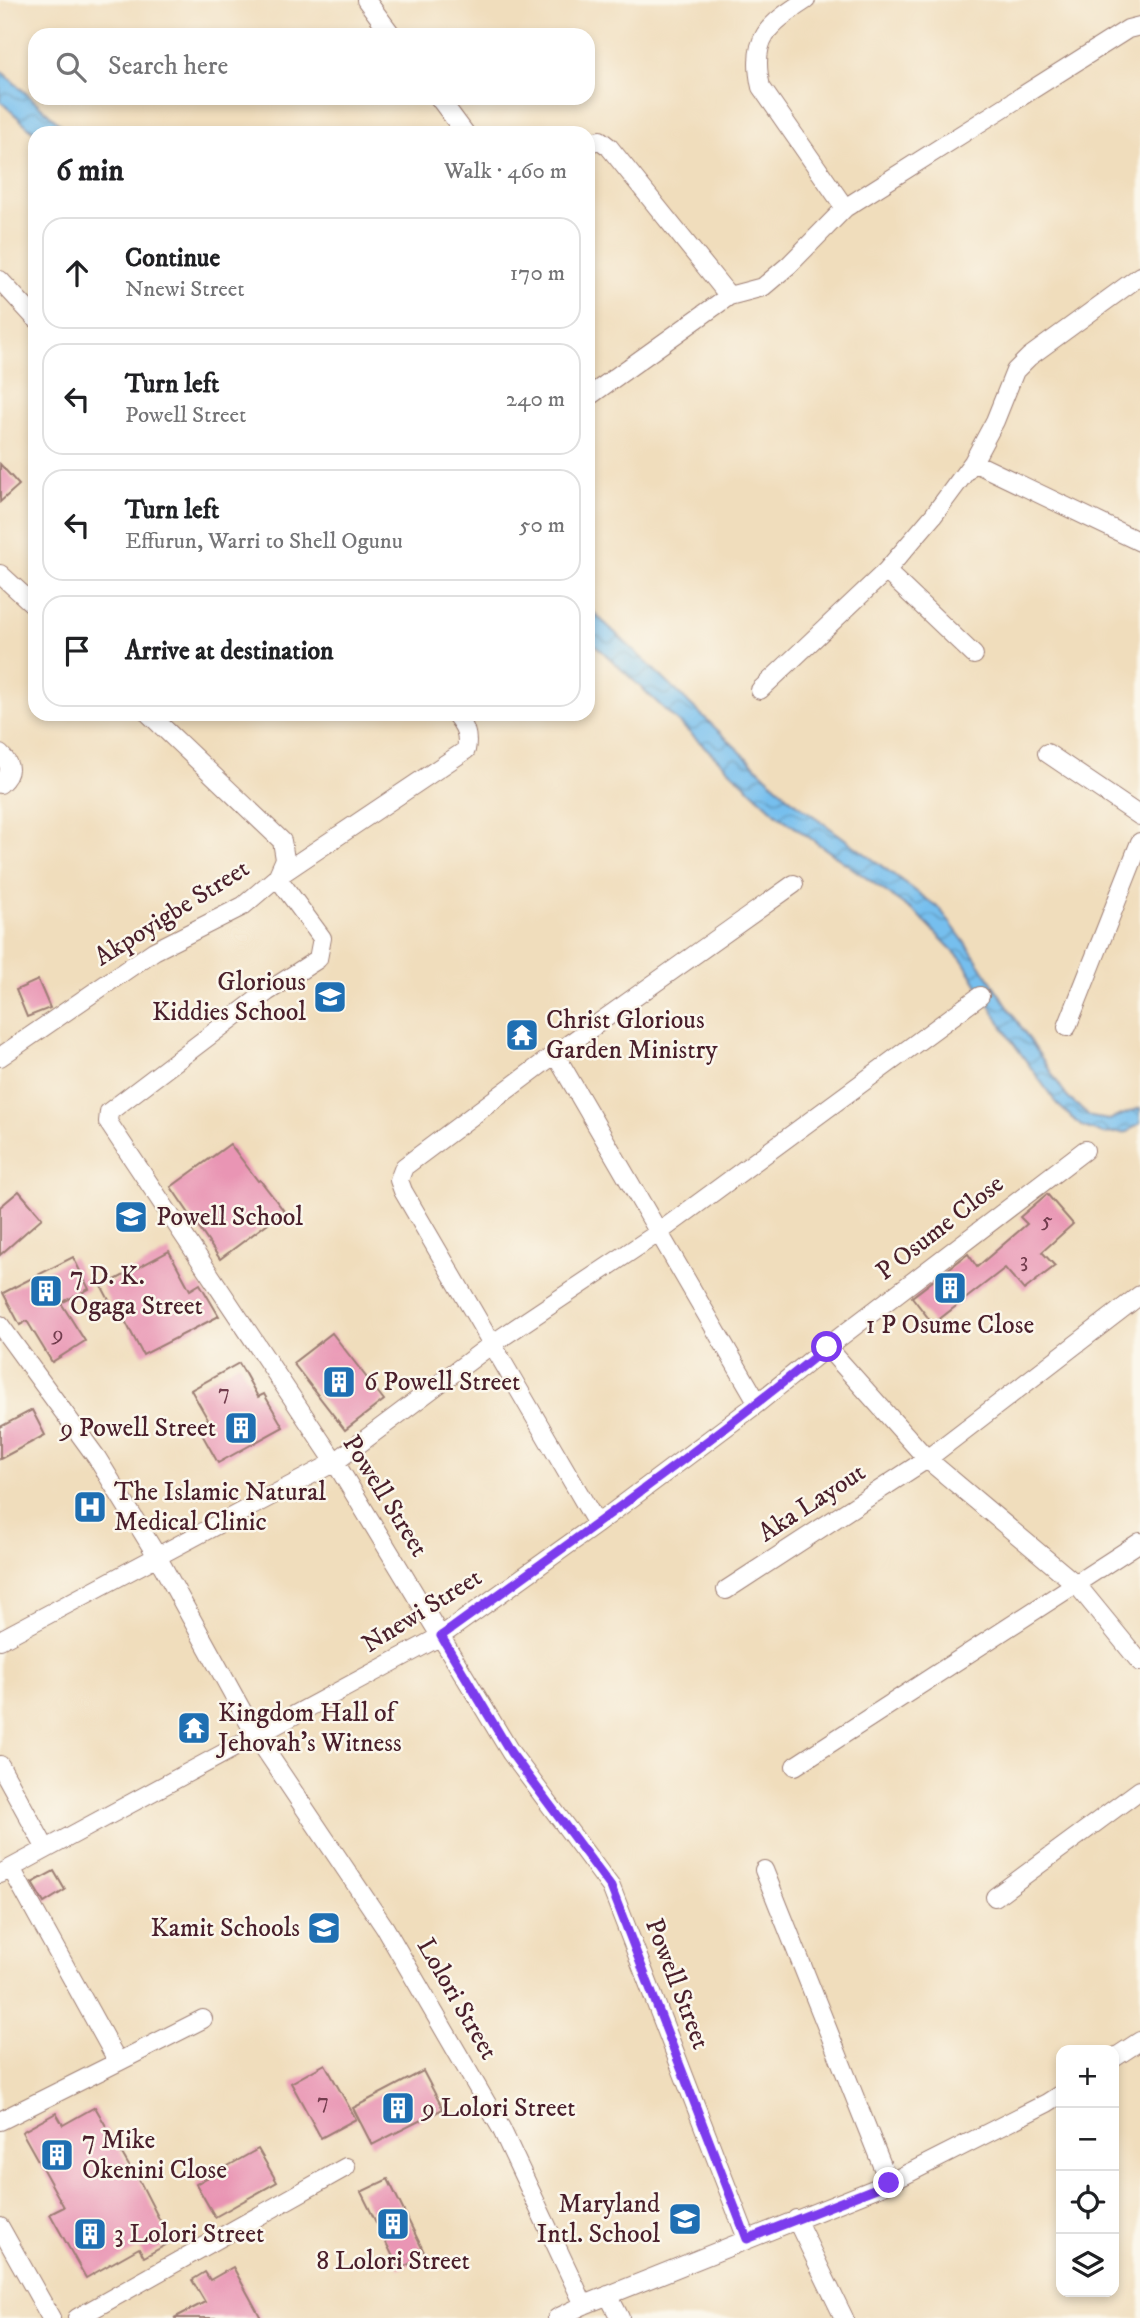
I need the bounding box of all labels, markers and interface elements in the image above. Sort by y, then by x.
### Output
search box [28,28,595,105]
icon: search [52,48,90,86]
text: Search here [108,50,228,83]
text: 6 min [56,153,124,190]
text: Walk · 460 m [444,157,567,186]
text: Continue [125,242,220,275]
icon: ahead [58,254,96,292]
text: 170 m [510,259,565,288]
text: Nnewi Street [125,275,245,304]
text: Turn left [125,368,219,401]
icon: left [58,380,96,418]
text: 240 m [506,385,565,414]
text: Powell Street [125,401,246,430]
text: Turn left [125,494,219,527]
icon: left [58,506,96,544]
text: 50 m [519,511,565,540]
text: Effurun, Warri to Shell Ogunu [125,527,403,556]
icon: arrive [58,632,96,670]
text: Arrive at destination [125,635,334,668]
street label: Akpoyigbe Street [88,852,256,974]
place label: Glorious Kiddies School [152,966,306,1029]
school or university icon: Glorious Kiddies School [311,978,349,1016]
place label: Christ Glorious Garden Ministry [546,1004,718,1067]
temple icon: Christ Glorious Garden Ministry [503,1016,541,1054]
street label: P Osume Close [869,1168,1011,1288]
school or university icon: Powell School [112,1198,150,1236]
place label: Powell School [156,1201,303,1234]
house number: 5 [1041,1206,1053,1235]
house number: 3 [1020,1246,1028,1275]
place label: 7 D. K. Ogaga Street [70,1260,203,1323]
building icon: 1 P Osume Close [931,1269,969,1307]
building icon: 7 D. K. Ogaga Street [27,1272,65,1310]
place label: 1 P Osume Close [866,1309,1034,1342]
house number: 9 [51,1320,64,1349]
route start [811,1331,842,1362]
building icon: 6 Powell Street [320,1363,358,1401]
place label: 6 Powell Street [364,1366,520,1399]
house number: 7 [218,1378,230,1407]
building icon: 9 Powell Street [222,1409,260,1447]
place label: 9 Powell Street [58,1412,216,1445]
street label: Powell Street [335,1429,435,1563]
street label: Aka Layout [752,1456,872,1550]
place label: The Islamic Natural Medical Clinic [114,1476,326,1539]
hospital icon: The Islamic Natural Medical Clinic [71,1488,109,1526]
street label: Nnewi Street [356,1561,488,1661]
place label: Kingdom Hall of Jehovah's Witness [216,1697,402,1760]
temple icon: Kingdom Hall of Jehovah's Witness [175,1709,213,1747]
school or university icon: Kamit Schools [305,1909,343,1947]
place label: Kamit Schools [151,1912,300,1945]
street label: Powell Street [637,1914,717,2054]
street label: Lolori Street [409,1932,505,2066]
map controls [1056,2045,1119,2297]
button: + [1056,2045,1119,2108]
house number: 7 [317,2087,329,2116]
building icon: 9 Lolori Street [379,2089,417,2127]
place label: 9 Lolori Street [420,2092,576,2125]
button: − [1056,2108,1119,2171]
place label: 7 Mike Okenini Close [82,2124,227,2187]
building icon: 7 Mike Okenini Close [38,2136,76,2174]
route end [873,2167,904,2198]
button: locate [1056,2171,1119,2234]
place label: Maryland Intl. School [537,2188,660,2251]
school or university icon: Maryland Intl. School [666,2200,704,2238]
building icon: 8 Lolori Street [374,2205,412,2243]
building icon: 3 Lolori Street [71,2215,109,2253]
place label: 3 Lolori Street [114,2218,264,2251]
button: layers [1056,2234,1119,2297]
place label: 8 Lolori Street [316,2245,470,2278]

